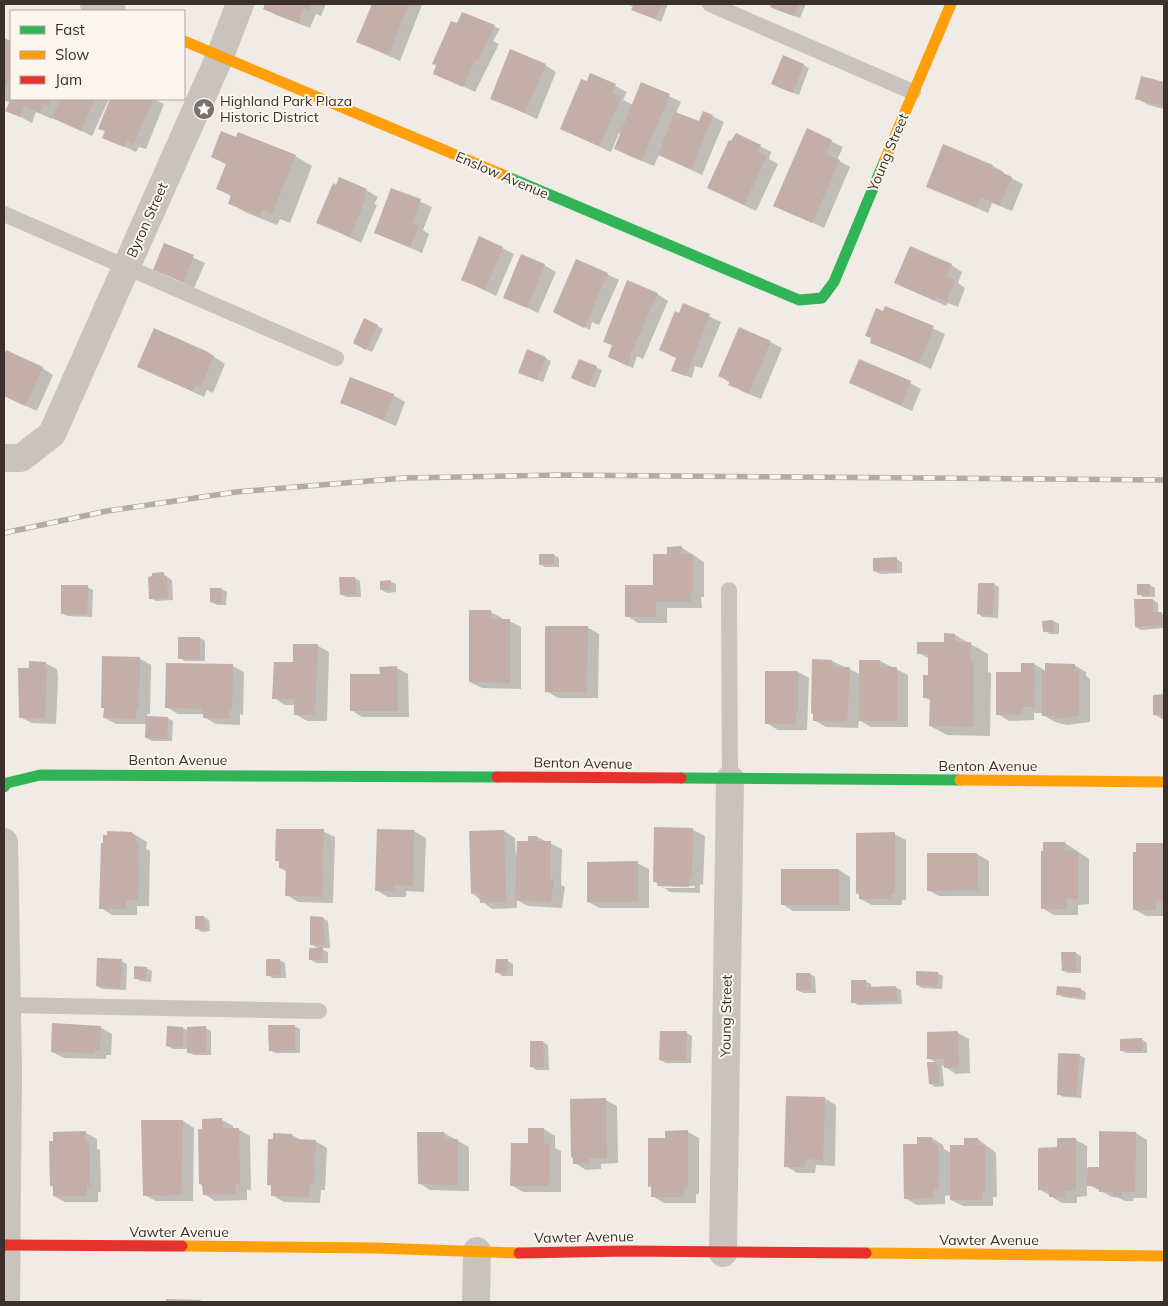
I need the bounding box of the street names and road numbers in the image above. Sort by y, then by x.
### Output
street label: Young Street [863,110,912,194]
street label: Enslow Avenue [453,147,551,203]
street label: Byron Street [122,179,172,260]
street label: Benton Avenue [129,751,227,769]
street label: Benton Avenue [533,753,633,773]
street label: Benton Avenue [939,757,1037,775]
street label: Young Street [716,975,736,1058]
street label: Vawter Avenue [129,1223,229,1241]
street label: Vawter Avenue [534,1227,634,1247]
street label: Vawter Avenue [939,1231,1039,1249]

